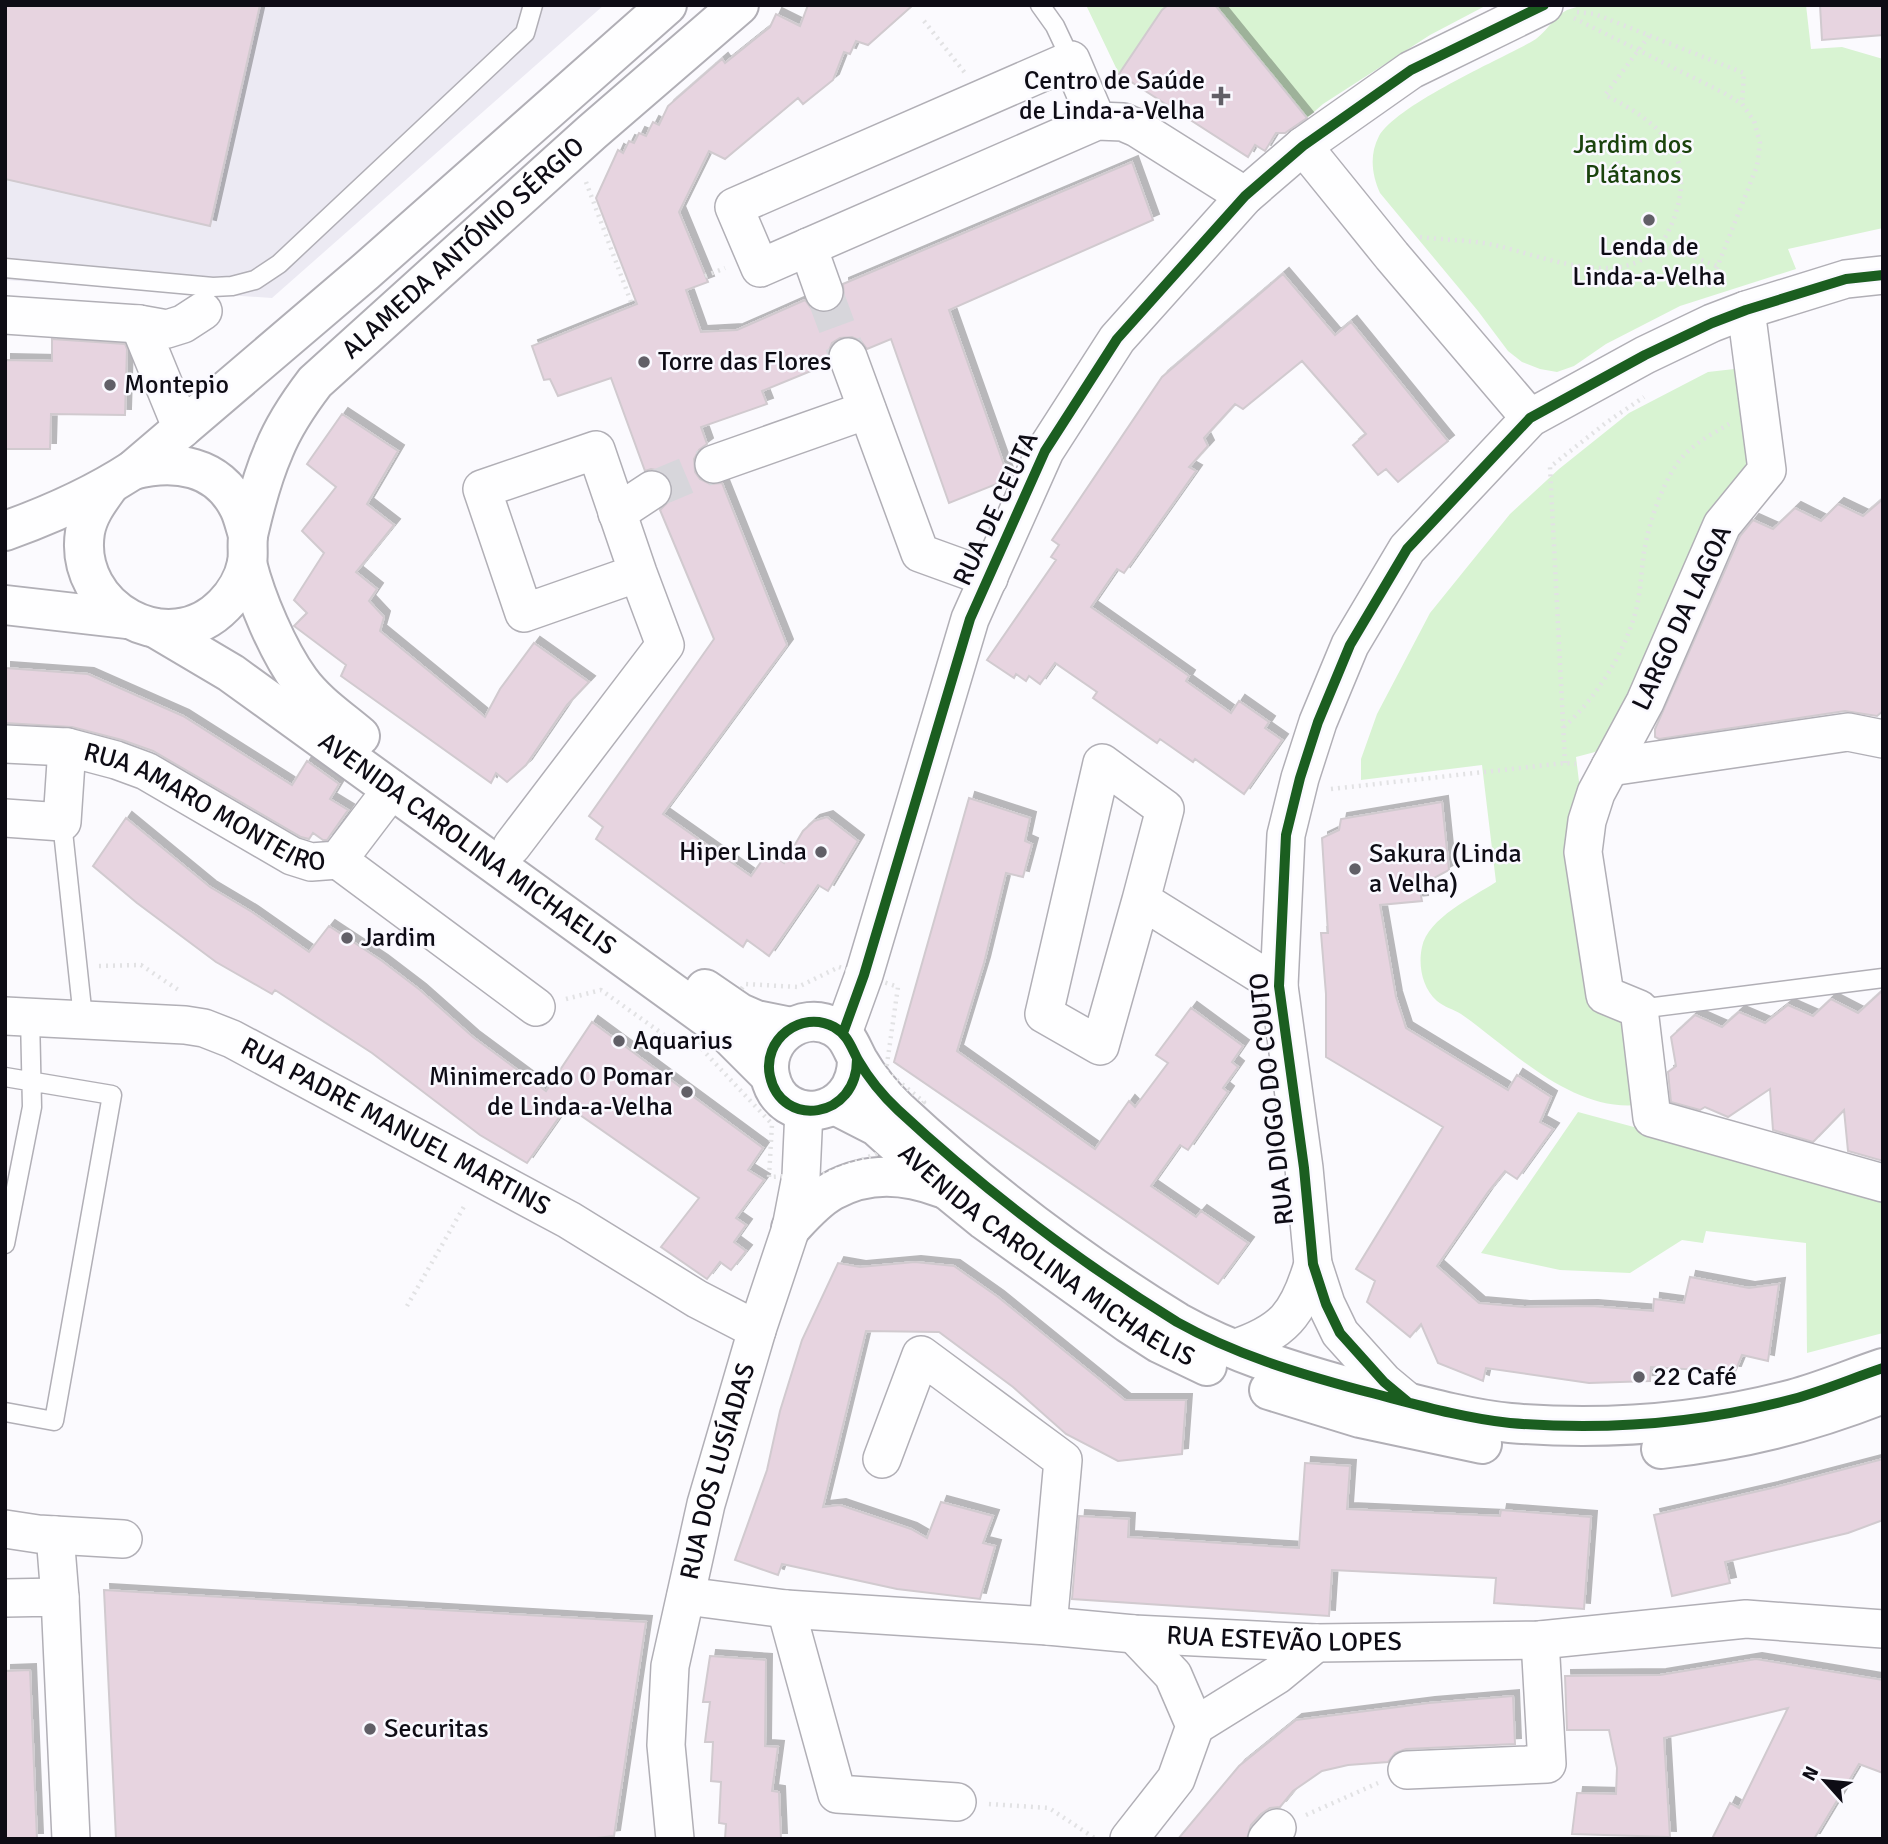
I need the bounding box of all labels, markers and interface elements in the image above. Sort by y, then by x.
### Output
place label: Centro de Saúde de Linda-a-Velha [1019,65,1205,127]
marker: Centro de Saúde de Linda-a-Velha [1211,86,1231,106]
park label: Jardim dos Plátanos [1573,129,1693,191]
street label: ALAMEDA ANTÓNIO SÉRGIO [335,131,591,366]
marker: Lenda de Linda-a-Velha [1641,212,1657,228]
place label: Lenda de Linda-a-Velha [1572,231,1726,293]
place label: Torre das Flores [658,346,832,378]
marker: Torre das Flores [636,354,652,370]
place label: Montepio [124,369,229,401]
marker: Montepio [102,377,118,393]
street label: RUA DE CEUTA [946,427,1046,591]
street label: LARGO DA LAGOA [1625,520,1739,716]
street label: AVENIDA CAROLINA MICHAELIS [312,726,622,963]
street label: RUA AMARO MONTEIRO [80,736,327,878]
place label: Hiper Linda [679,836,807,868]
place label: Sakura (Linda a Velha) [1369,838,1522,900]
marker: Hiper Linda [813,844,829,860]
marker: Sakura (Linda a Velha) [1347,861,1363,877]
place label: Jardim [361,922,436,954]
marker: Jardim [339,930,355,946]
street label: RUA DIOGO DO COUTO [1243,971,1301,1227]
place label: Aquarius [633,1025,733,1057]
street label: RUA PADRE MANUEL MARTINS [235,1031,556,1223]
marker: Aquarius [611,1033,627,1049]
place label: Minimercado O Pomar de Linda-a-Velha [429,1061,673,1123]
marker: Minimercado O Pomar de Linda-a-Velha [679,1084,695,1100]
street label: AVENIDA CAROLINA MICHAELIS [891,1138,1200,1374]
street label: RUA DOS LUSÍADAS [674,1359,762,1583]
place label: 22 Café [1653,1361,1737,1393]
marker: 22 Café [1631,1369,1647,1385]
street label: RUA ESTEVÃO LOPES [1166,1620,1402,1659]
place label: Securitas [384,1713,489,1745]
marker: Securitas [362,1721,378,1737]
north arrow [1790,1746,1860,1816]
text: N [1797,1762,1824,1785]

